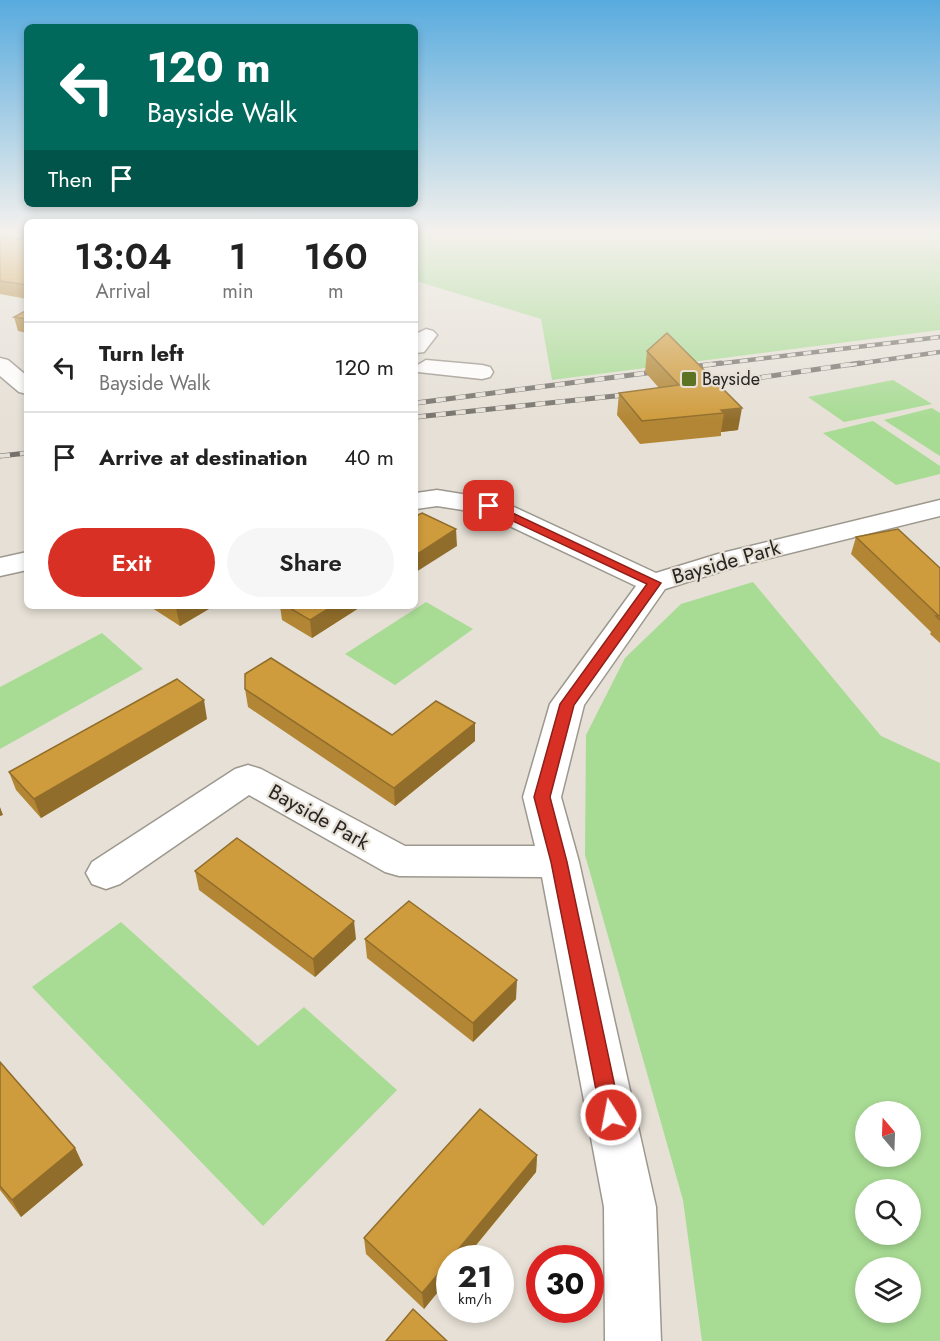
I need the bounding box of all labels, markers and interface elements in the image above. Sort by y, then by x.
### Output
text: 120 m [147,37,271,98]
icon: left [48,48,126,126]
text: Bayside Walk [147,93,297,132]
icon: arrive [105,162,138,195]
text: Then [48,163,93,195]
text: 13:04 [74,230,172,282]
text: 1 [229,230,247,282]
text: 160 [304,230,368,282]
text: Arrival [96,277,151,306]
text: min [222,277,253,306]
text: m [328,277,344,306]
text: Turn left [99,337,184,369]
icon: left [48,351,81,384]
text: 120 m [335,351,394,383]
place label: Bayside [702,366,760,392]
text: Bayside Walk [99,369,210,398]
marker: Bayside [680,370,698,388]
icon: arrive [48,441,81,474]
text: Arrive at destination [99,441,308,473]
text: 40 m [344,441,394,473]
pin [463,480,514,531]
icon: arrive [472,489,505,522]
button: Exit [48,528,215,597]
button: Share [227,528,394,597]
street label: Bayside Park [668,532,784,592]
street label: Bayside Park [263,777,376,857]
position arrow [579,1083,643,1147]
north arrow [855,1101,921,1167]
map controls [855,1101,921,1323]
button: search [855,1179,921,1245]
speed limit sign: 30 [526,1245,604,1323]
text: 21 [458,1255,492,1298]
button: layers [855,1257,921,1323]
text: km/h [458,1288,492,1310]

